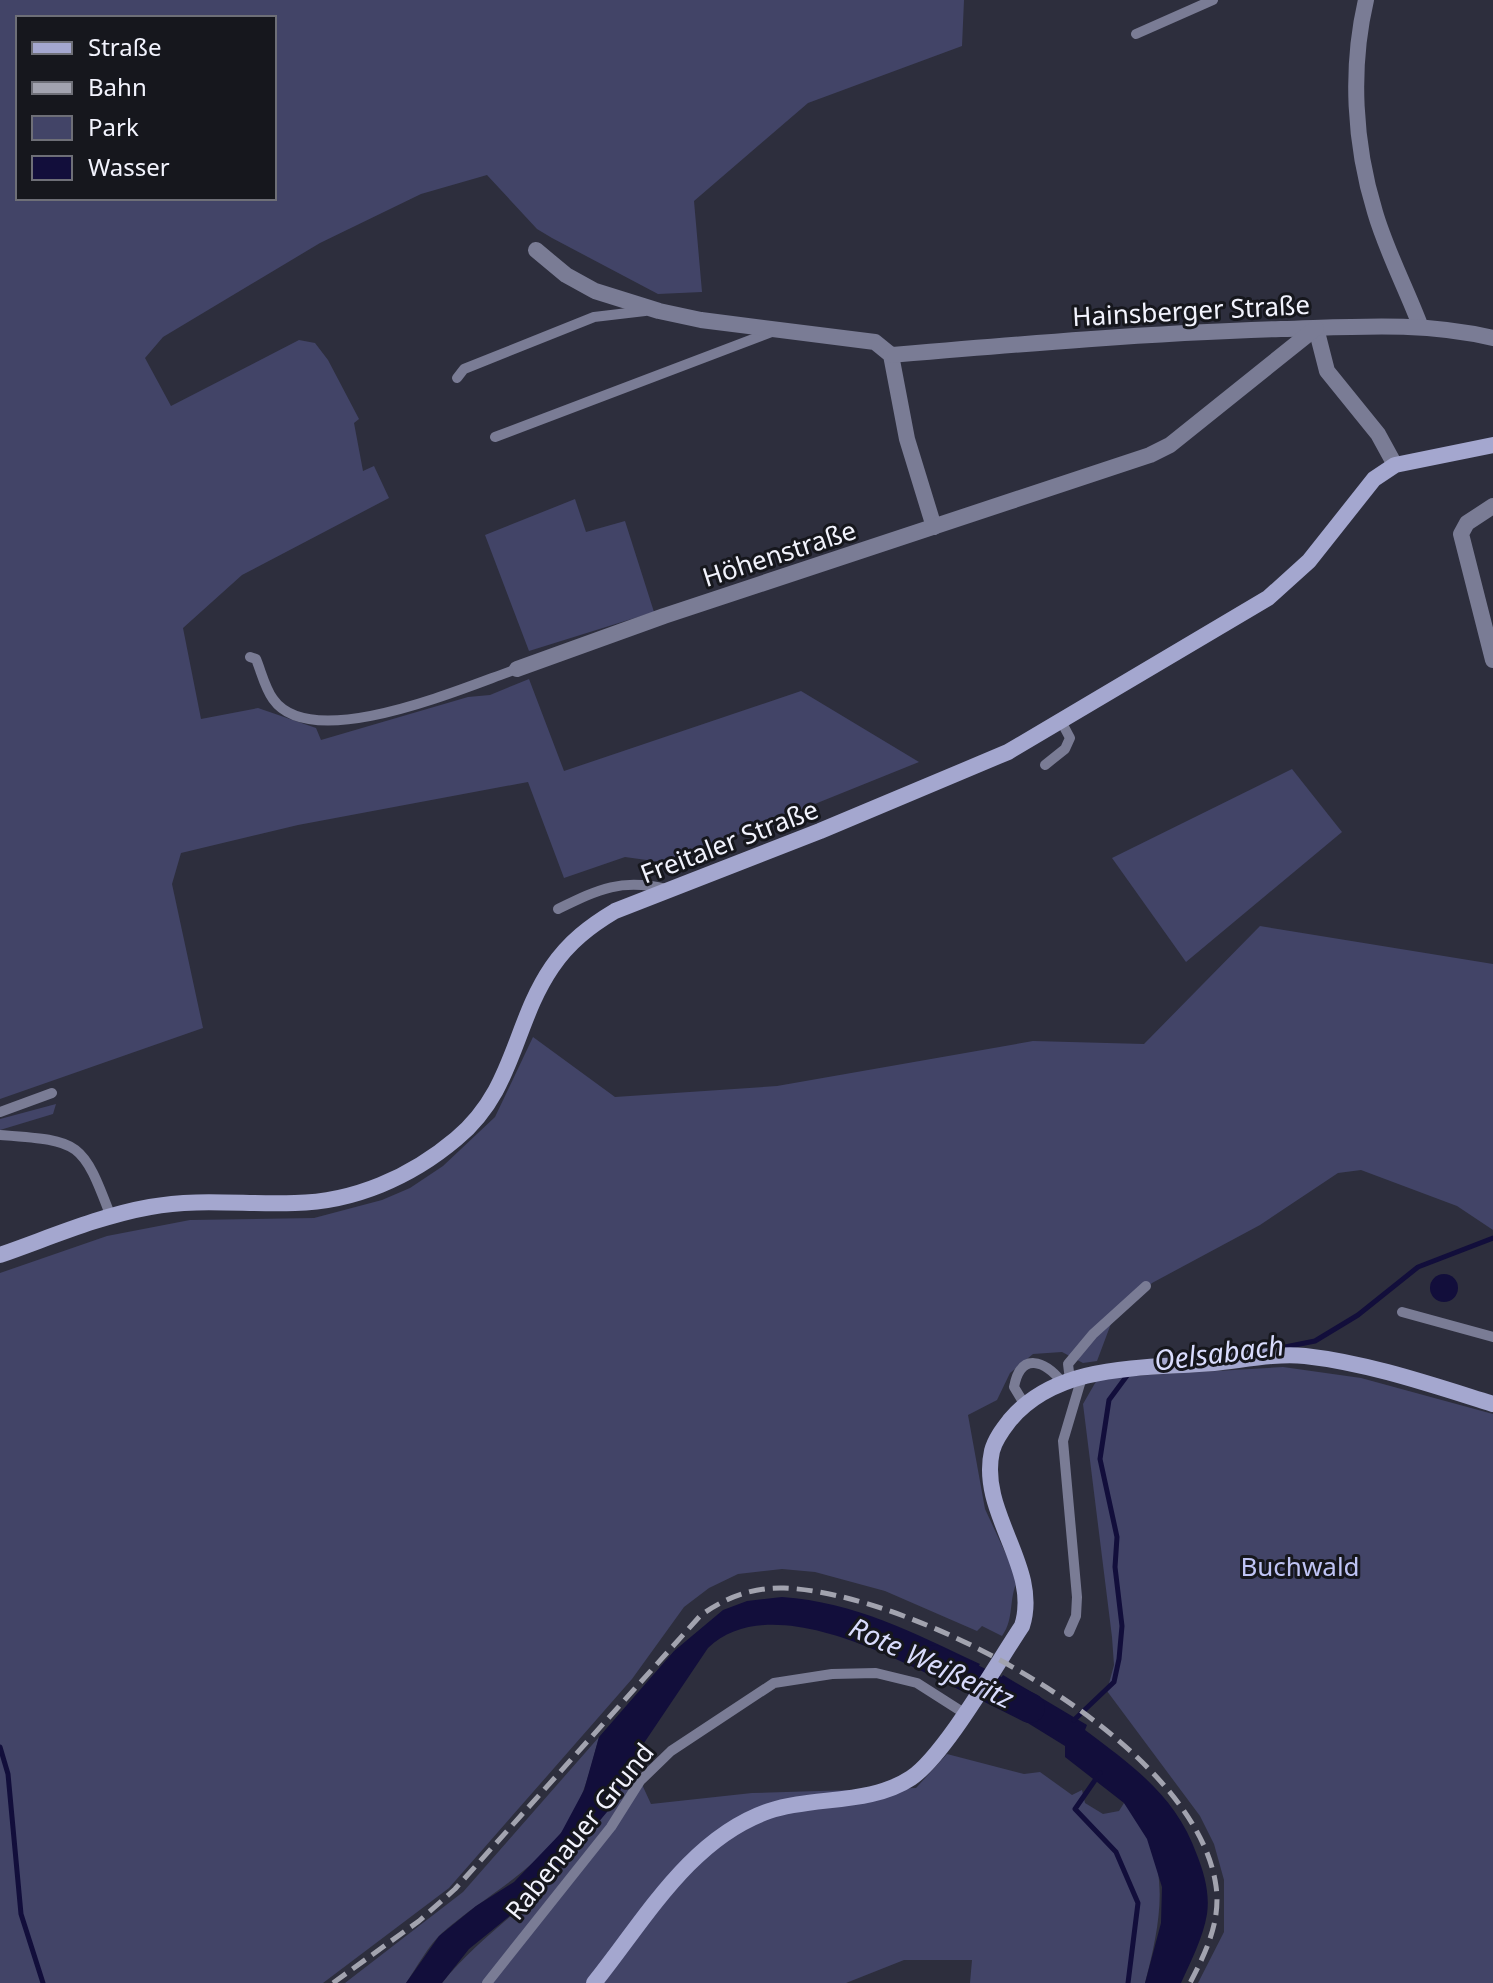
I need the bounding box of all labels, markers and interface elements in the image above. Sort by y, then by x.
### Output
legend [16,16,276,200]
text: Straße [88,30,161,63]
text: Bahn [88,70,147,103]
text: Park [88,110,139,143]
text: Wasser [88,150,170,183]
street label: Hainsberger Straße [1071,286,1311,334]
street label: Höhenstraße [698,511,860,595]
street label: Freitaler Straße [635,791,823,891]
water label: Oelsabach [1152,1325,1286,1379]
park label: Buchwald [1240,1548,1360,1584]
water label: Rote Weißeritz [844,1607,1021,1717]
street label: Rabenauer Grund [496,1735,662,1927]

